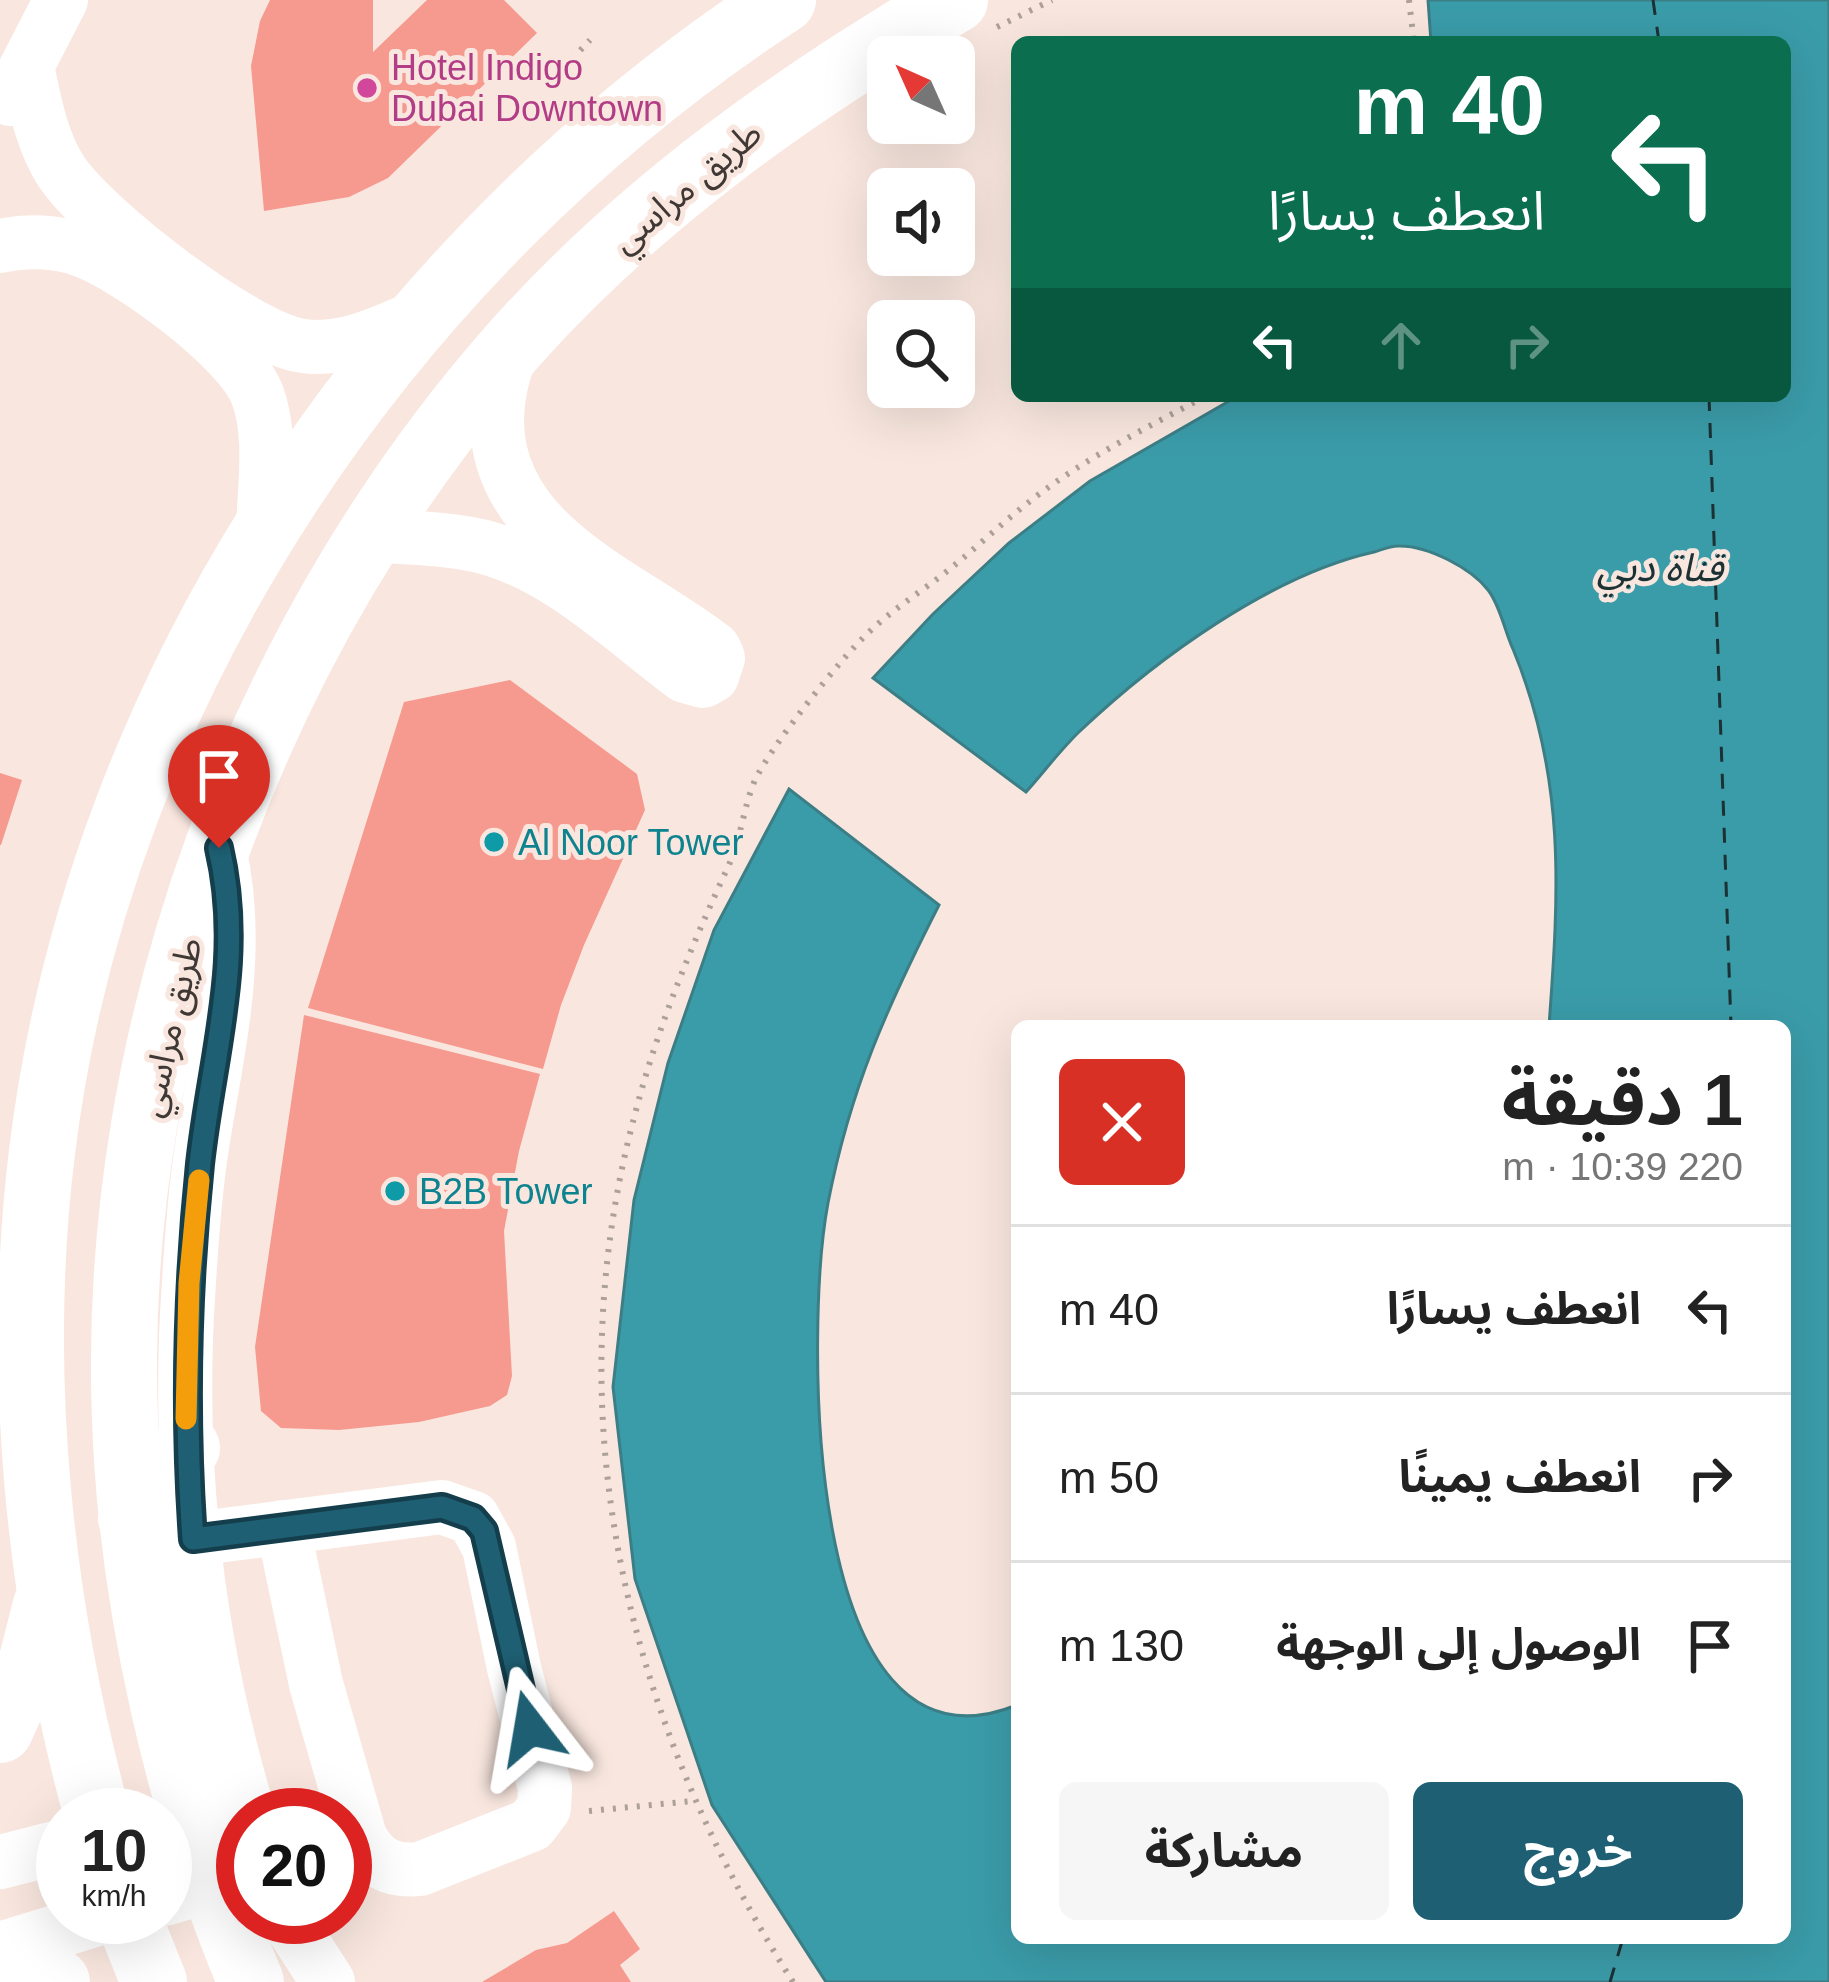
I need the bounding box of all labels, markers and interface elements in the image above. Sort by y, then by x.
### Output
north arrow [867,36,975,144]
map controls [867,36,975,408]
place label: Hotel Indigo Dubai Downtown [391,47,663,129]
text: 40 m [1354,58,1545,152]
marker: Hotel Indigo Dubai Downtown [354,75,380,101]
icon: left [1587,84,1743,240]
street label: طريق مراسي [603,112,774,267]
button: sound [867,168,975,276]
text: انعطف يسارًا [1268,181,1545,241]
button: search [867,300,975,408]
icon: left [1242,312,1308,378]
icon: ahead [1368,312,1434,378]
icon: right [1494,312,1560,378]
water label: قناة دبي [1597,546,1726,598]
pin [168,725,270,848]
icon: arrive [186,743,252,809]
place label: Al Noor Tower [518,822,743,863]
marker: Al Noor Tower [481,829,507,855]
street label: طريق مراسي [129,933,217,1123]
button: close [1059,1059,1185,1185]
text: 1 دقيقة [1502,1060,1743,1140]
text: 220 m · 10:39 [1502,1145,1743,1188]
place label: B2B Tower [419,1171,592,1212]
marker: B2B Tower [382,1178,408,1204]
icon: left [1677,1277,1743,1343]
text: انعطف يسارًا [1387,1283,1641,1334]
text: 40 m [1059,1284,1159,1335]
icon: right [1677,1445,1743,1511]
text: انعطف يمينًا [1398,1451,1641,1502]
text: 50 m [1059,1452,1159,1503]
icon: arrive [1677,1613,1743,1679]
text: الوصول إلى الوجهة [1276,1619,1641,1670]
text: 130 m [1059,1620,1184,1671]
position arrow [467,1665,593,1791]
button: مشاركة [1059,1782,1389,1920]
button: خروج [1413,1782,1743,1920]
speed limit sign: 20 [216,1788,372,1944]
text: 10 [81,1817,147,1884]
text: km/h [81,1879,147,1912]

